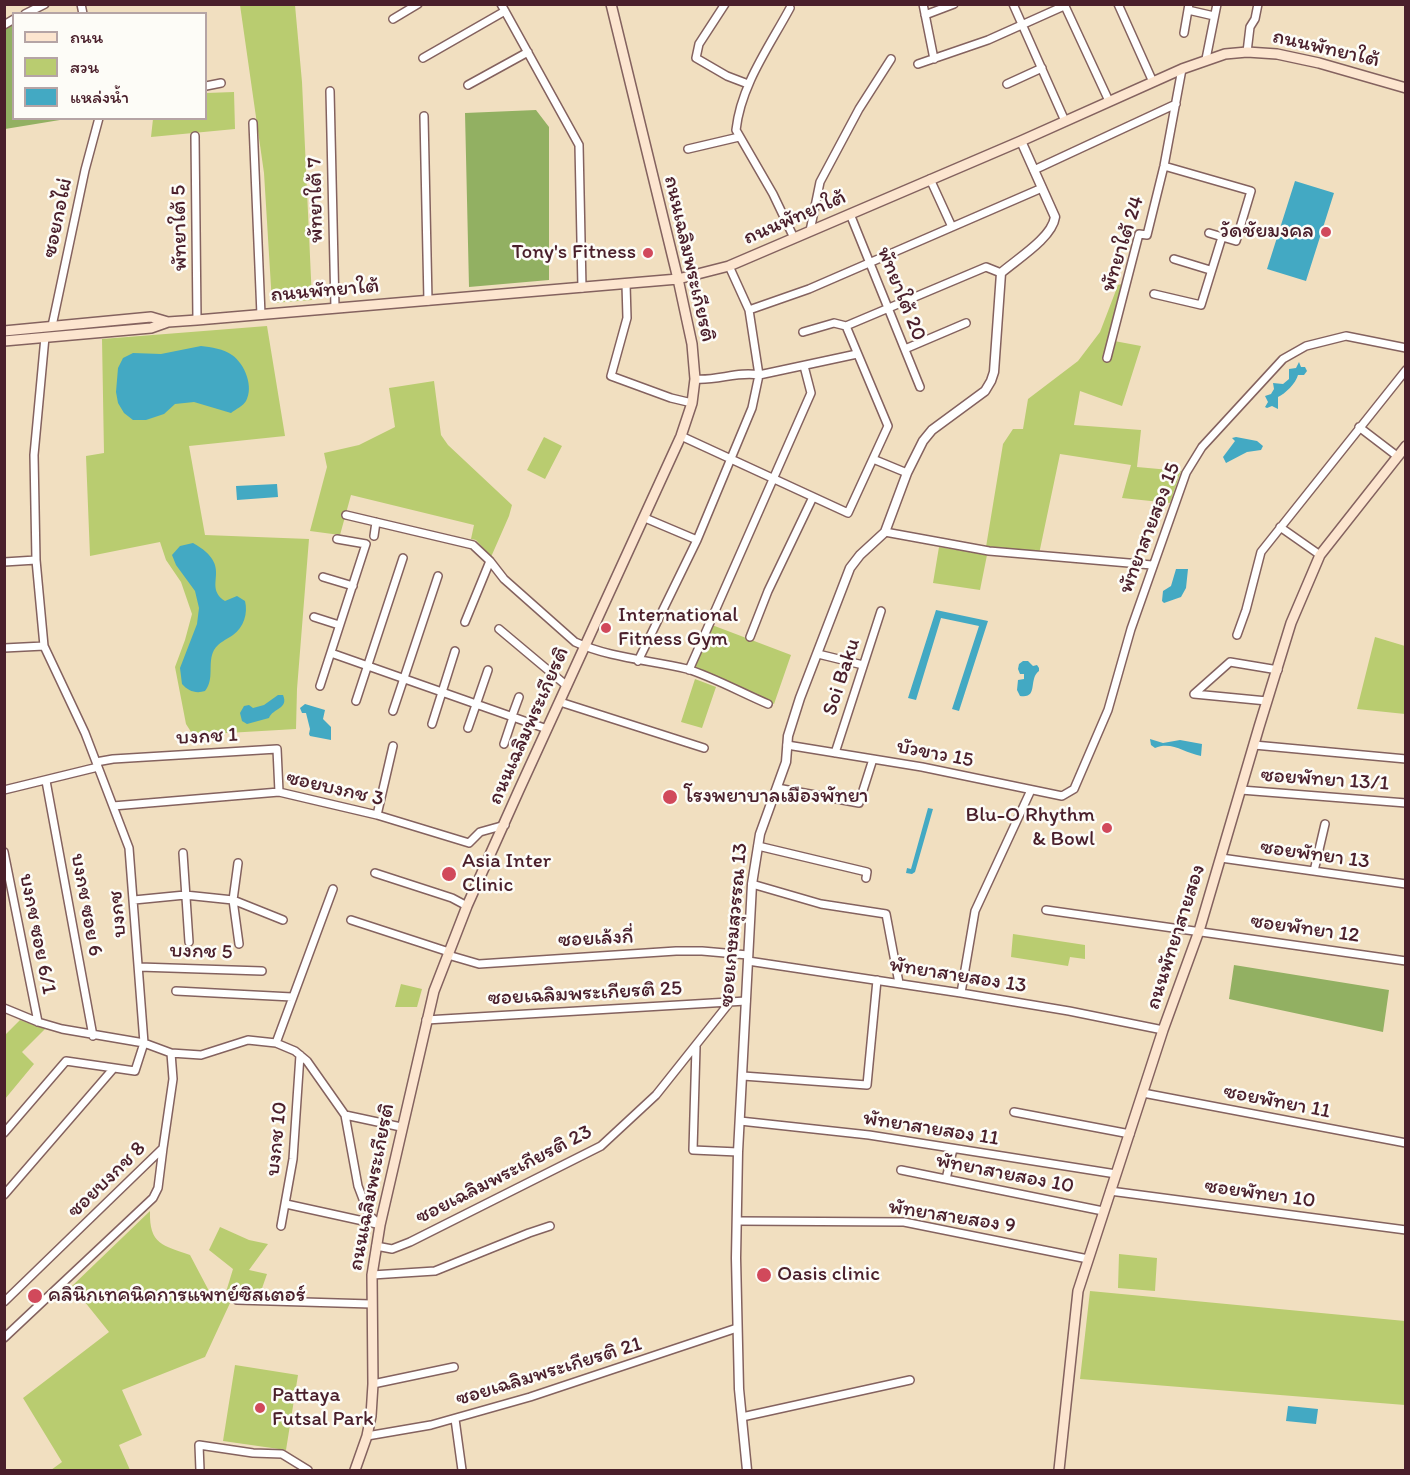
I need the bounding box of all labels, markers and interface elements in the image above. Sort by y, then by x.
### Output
legend [12,12,207,120]
street label: ถนนพัทยาใต้ [1270,24,1382,74]
text: ถนน [70,26,103,48]
text: สวน [70,56,99,78]
text: แหล่งน้ำ [70,86,129,108]
street label: พัทยาใต้ 7 [303,157,329,243]
street label: ถนนเฉลิมพระเกียรติ [658,173,720,345]
street label: ซอยกอไผ่ [37,176,79,260]
street label: พัทยาใต้ 5 [167,185,193,271]
street label: ถนนพัทยาใต้ [740,185,850,251]
street label: พัทยาใต้ 24 [1096,193,1150,295]
place label: วัดชัยมงคล [1220,219,1314,245]
marker: วัดชัยมงคล [1319,225,1333,239]
place label: Tony's Fitness [512,240,636,266]
street label: พัทยาใต้ 20 [871,243,931,345]
marker: Tony's Fitness [641,246,655,260]
street label: ถนนพัทยาใต้ [270,274,380,308]
street label: พัทยาสายสอง 15 [1113,459,1187,597]
place label: International Fitness Gym [618,603,738,653]
marker: International Fitness Gym [599,621,613,635]
street label: Soi Baku [818,635,866,719]
street label: ถนนเฉลิมพระเกียรติ [483,643,575,809]
street label: บงกช 1 [176,723,238,751]
street label: บัวขาว 15 [895,734,975,774]
street label: ซอยพัทยา 13/1 [1260,763,1390,797]
street label: ซอยบงกช 3 [284,766,386,812]
place label: โรงพยาบาลเมืองพัทยา [684,784,868,810]
marker: โรงพยาบาลเมืองพัทยา [661,788,679,806]
place label: Blu-O Rhythm & Bowl [966,803,1095,853]
marker: Blu-O Rhythm & Bowl [1100,821,1114,835]
street label: ซอยพัทยา 13 [1259,835,1371,875]
street label: ซอยเกษมสุวรรณ 13 [714,842,754,1008]
place label: Asia Inter Clinic [462,849,551,899]
street label: บงกช ซอย 6 [65,852,107,958]
street label: ถนนพัทยาสายสอง [1141,861,1211,1013]
marker: Asia Inter Clinic [440,865,458,883]
street label: บงกช ซอย 6/1 [13,872,61,996]
street label: บงกช [103,889,133,939]
street label: ซอยพัทยา 12 [1249,909,1361,949]
street label: ซอยเล้งกี่ [558,924,634,954]
street label: บงกช 5 [169,938,233,966]
street label: พัทยาสายสอง 13 [888,953,1028,999]
street label: ซอยเฉลิมพระเกียรติ 25 [487,976,683,1012]
street label: ซอยพัทยา 11 [1221,1079,1333,1125]
street label: บงกช 10 [261,1101,293,1177]
street label: ถนนเฉลิมพระเกียรติ [343,1101,401,1273]
street label: พัทยาสายสอง 11 [861,1106,1001,1152]
street label: ซอยเฉลิมพระเกียรติ 23 [412,1120,596,1230]
street label: ซอยบงกช 8 [62,1136,152,1224]
street label: พัทยาสายสอง 10 [934,1148,1076,1200]
street label: ซอยพัทยา 10 [1203,1174,1317,1214]
street label: พัทยาสายสอง 9 [887,1195,1017,1239]
place label: Oasis clinic [777,1262,880,1288]
marker: Oasis clinic [755,1266,773,1284]
place label: คลินิกเทคนิคการแพทย์ซิสเตอร์ [48,1283,306,1309]
marker: คลินิกเทคนิคการแพทย์ซิสเตอร์ [26,1287,44,1305]
street label: ซอยเฉลิมพระเกียรติ 21 [453,1332,645,1412]
place label: Pattaya Futsal Park [272,1383,374,1433]
marker: Pattaya Futsal Park [253,1401,267,1415]

